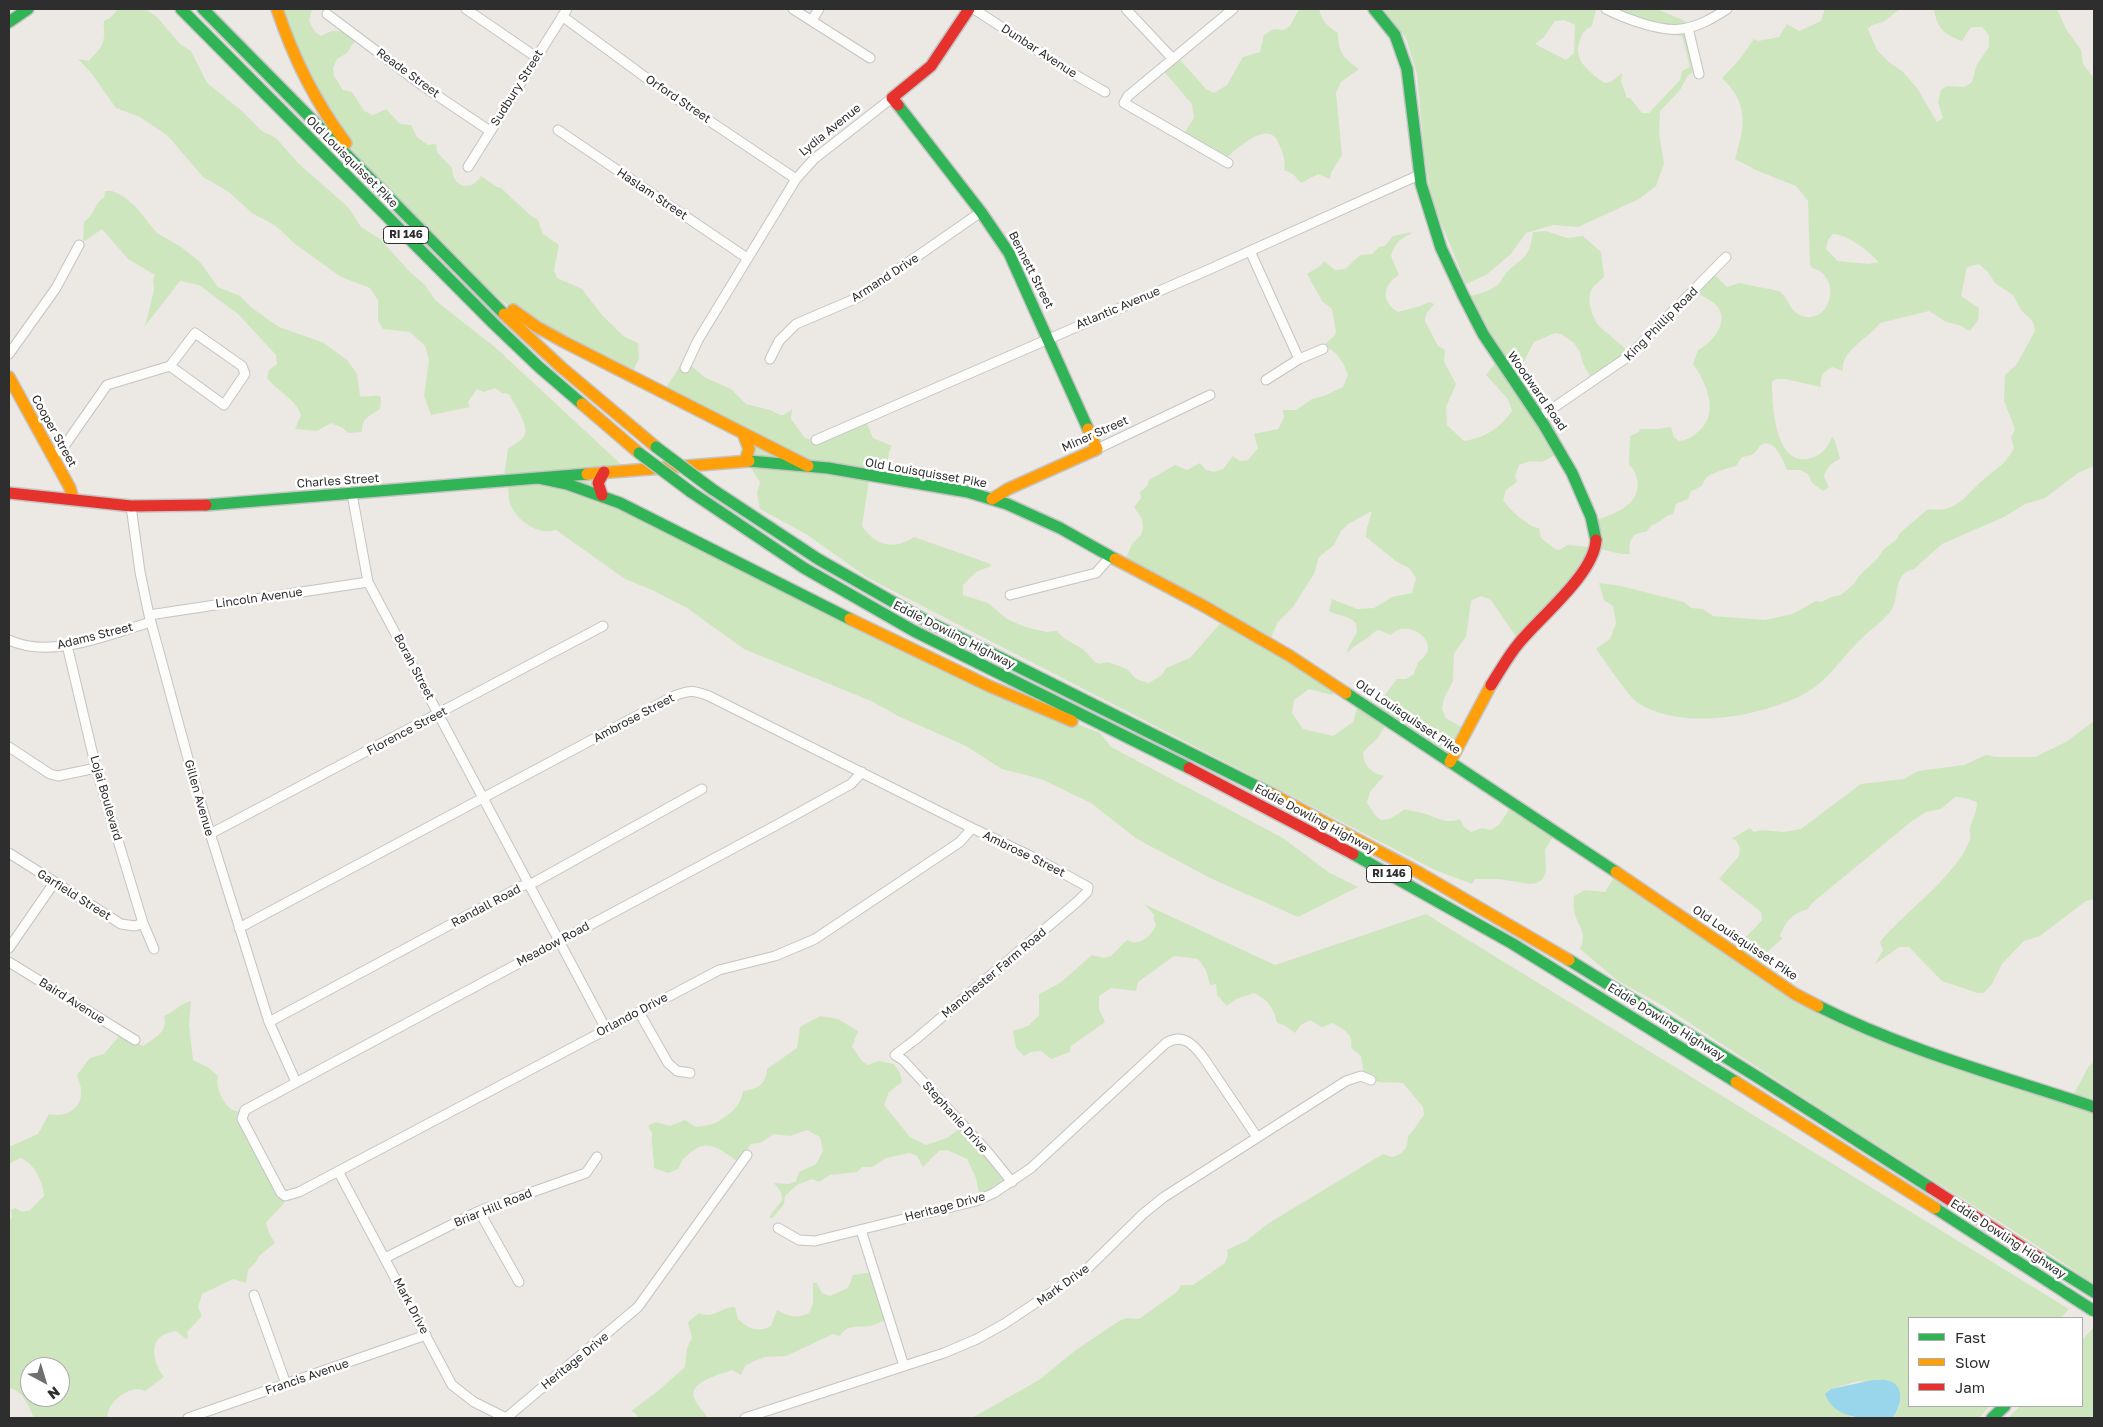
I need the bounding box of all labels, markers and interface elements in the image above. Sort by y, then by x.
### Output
street label: Dunbar Avenue [998,21,1080,81]
street label: Reade Street [374,45,442,101]
street label: Sudbury Street [488,47,546,129]
street label: Orford Street [643,72,713,126]
street label: Lydia Avenue [796,101,864,159]
street label: Old Louisquisset Pike [303,113,401,211]
street label: Haslam Street [614,165,690,223]
road number: RI 146 [384,226,428,244]
street label: Bennett Street [1005,229,1057,311]
street label: Armand Drive [849,251,921,305]
street label: Atlantic Avenue [1074,284,1162,332]
street label: King Phillip Road [1621,284,1701,364]
street label: Woodward Road [1504,349,1570,433]
street label: Cooper Street [28,392,80,470]
street label: Miner Street [1060,413,1130,455]
street label: Old Louisquisset Pike [864,455,988,491]
street label: Charles Street [296,471,380,491]
street label: Lincoln Avenue [215,585,303,611]
street label: Eddie Dowling Highway [891,598,1017,672]
street label: Adams Street [56,620,134,652]
street label: Borah Street [391,632,437,702]
street label: Old Louisquisset Pike [1353,676,1463,758]
street label: Ambrose Street [591,691,677,745]
street label: Florence Street [364,704,450,758]
street label: Lojai Boulevard [87,754,125,842]
street label: Gillen Avenue [181,758,217,838]
street label: Eddie Dowling Highway [1252,781,1378,857]
street label: Ambrose Street [981,828,1067,880]
road number: RI 146 [1366,866,1412,882]
street label: Garfield Street [34,867,114,923]
street label: Randall Road [449,882,523,930]
street label: Old Louisquisset Pike [1690,902,1800,984]
street label: Meadow Road [514,919,592,969]
street label: Manchester Farm Road [939,925,1049,1021]
street label: Baird Avenue [36,975,108,1027]
street label: Eddie Dowling Highway [1605,980,1727,1064]
street label: Orlando Drive [594,990,670,1040]
street label: Stephanie Drive [919,1078,991,1156]
street label: Briar Hill Road [452,1186,534,1230]
street label: Heritage Drive [903,1189,987,1225]
street label: Eddie Dowling Highway [1948,1196,2068,1282]
street label: Mark Drive [1034,1261,1092,1309]
street label: Mark Drive [390,1276,432,1336]
legend [1908,1317,2083,1407]
text: Fast [1955,1328,1986,1346]
street label: Heritage Drive [538,1329,612,1393]
text: Slow [1955,1353,1990,1371]
street label: Francis Avenue [263,1356,351,1398]
north arrow [20,1357,70,1407]
text: Jam [1955,1378,1985,1396]
text: N [45,1383,64,1403]

